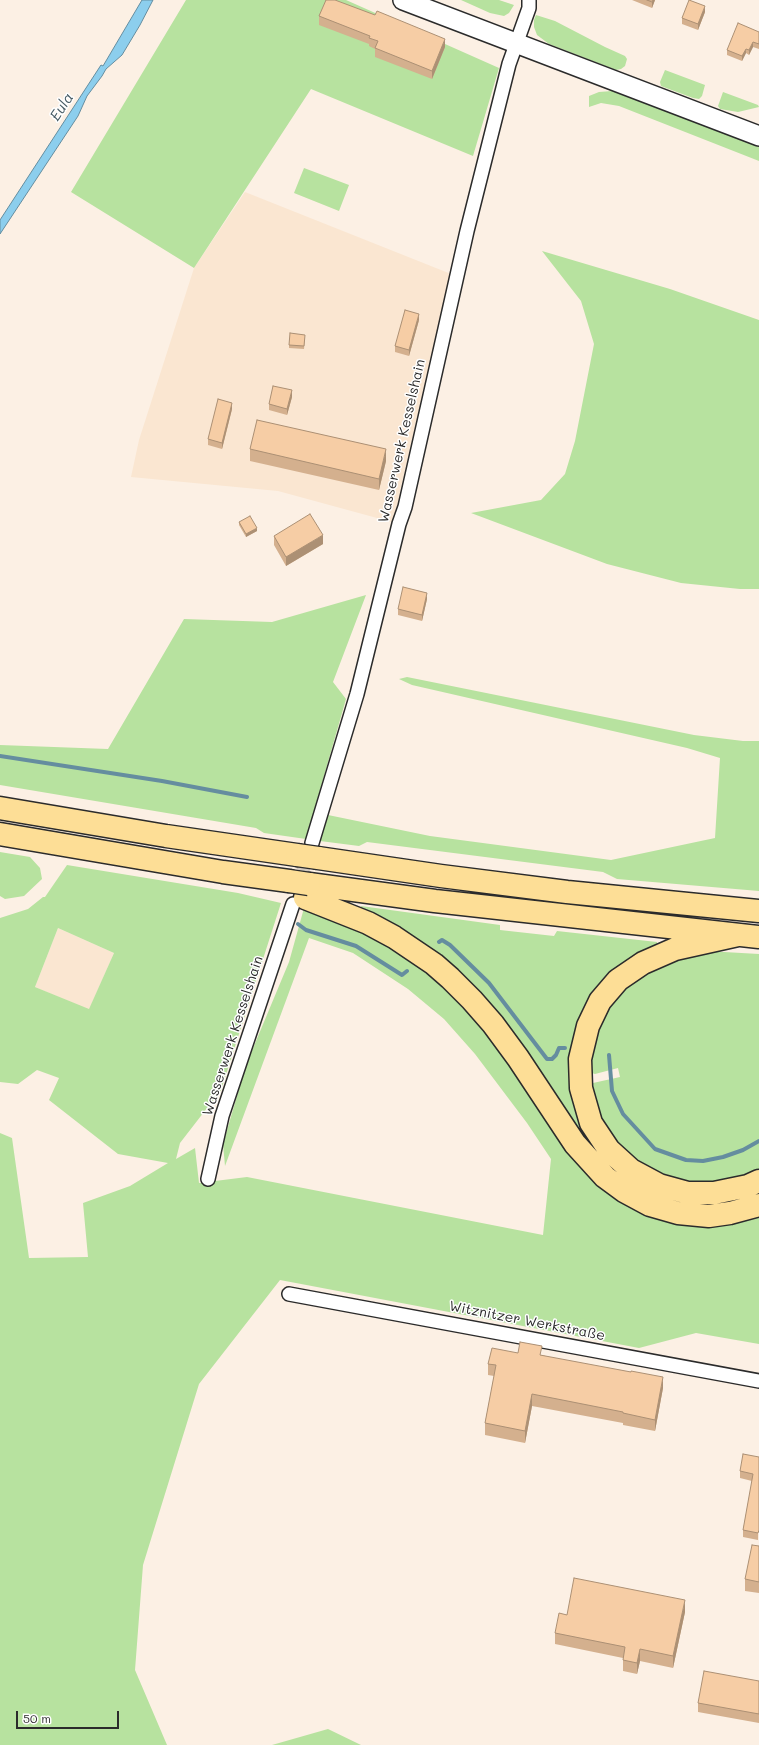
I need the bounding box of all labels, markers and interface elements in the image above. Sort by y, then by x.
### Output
water label: Eula [46,90,78,124]
street label: Wasserwerk Kesselshain [375,358,429,524]
street label: Wasserwerk Kesselshain [199,954,267,1118]
street label: Witznitzer Werkstraße [448,1298,606,1344]
scale bar [18,1703,121,1729]
text: 50 m [23,1710,51,1726]

